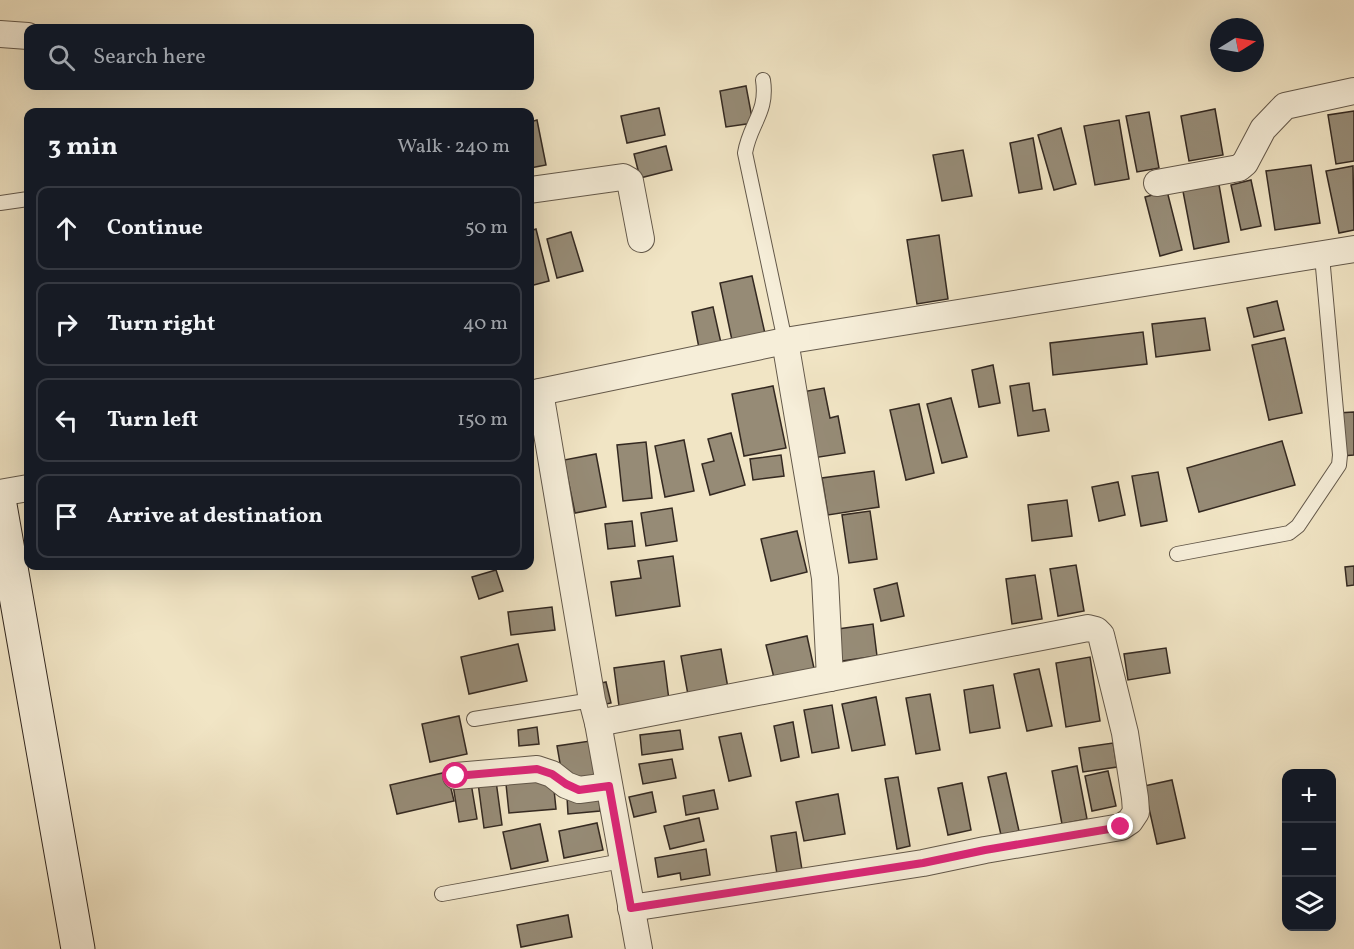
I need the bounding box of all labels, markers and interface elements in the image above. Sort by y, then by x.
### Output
north arrow [1210,18,1264,72]
search box [24,24,534,90]
icon: search [45,41,78,74]
text: Search here [93,42,206,73]
text: 3 min [48,129,118,165]
text: Walk · 240 m [397,133,510,161]
icon: ahead [50,212,83,245]
text: Continue [107,213,203,244]
text: 50 m [465,214,508,242]
icon: right [50,308,83,341]
text: Turn right [107,309,215,340]
text: 40 m [463,310,508,338]
icon: left [50,404,83,437]
text: Turn left [107,405,198,436]
text: 150 m [457,406,508,434]
icon: arrive [50,500,83,533]
text: Arrive at destination [107,501,323,532]
route start [442,762,468,788]
map controls [1282,769,1336,931]
button: + [1282,769,1336,823]
route end [1107,813,1133,839]
button: − [1282,823,1336,877]
button: layers [1282,877,1336,931]

